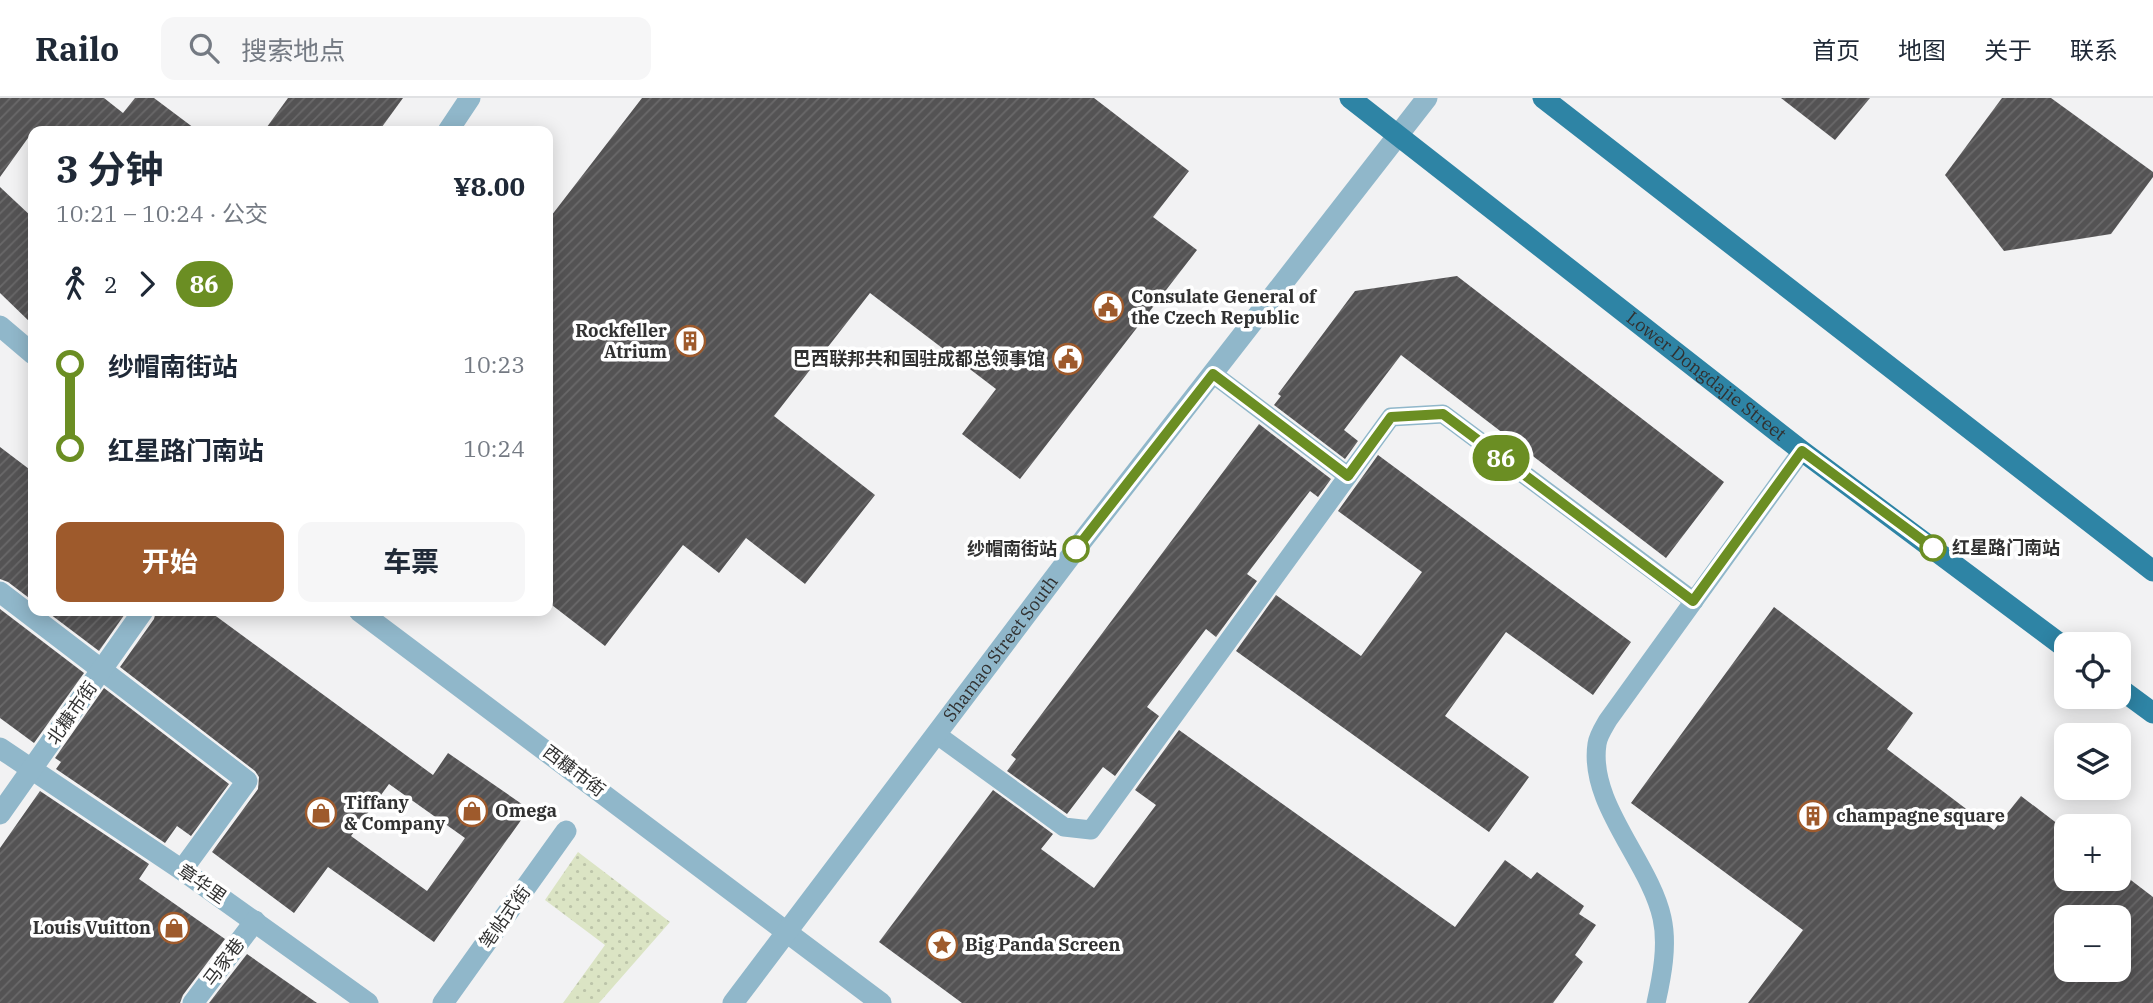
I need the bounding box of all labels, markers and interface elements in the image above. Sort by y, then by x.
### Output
search box [161,17,651,80]
text: Railo [35,27,119,70]
icon: search [185,29,223,67]
text: 搜索地点 [241,33,345,67]
text: 首页 [1812,34,1860,66]
text: 地图 [1898,34,1946,66]
text: 关于 [1984,34,2032,66]
text: 联系 [2070,34,2118,66]
text: 3 分钟 [56,144,164,193]
text: ¥8.00 [453,169,525,203]
text: 10:21 – 10:24 · 公交 [56,198,268,228]
icon: walk [56,265,94,303]
icon: forward [128,265,166,303]
text: 86 [190,268,219,300]
text: 2 [104,269,118,299]
place label: Consulate General of the Czech Republic [1131,285,1318,329]
public building icon: Consulate General of the Czech Republic [1091,290,1125,324]
street label: Lower Dongdajie Street [1622,306,1791,445]
place label: Rockfeller Atrium [575,319,668,363]
building icon: Rockfeller Atrium [673,324,707,358]
public building icon: 巴西联邦共和国驻成都总领事馆 [1051,342,1085,376]
place label: 巴西联邦共和国驻成都总领事馆 [793,347,1045,370]
text: 纱帽南街站 [108,349,238,383]
text: 10:23 [463,349,525,379]
text: 红星路门南站 [108,433,264,467]
text: 10:24 [463,433,525,463]
line badge: 86 [1470,435,1532,481]
text: 86 [1487,442,1515,474]
button: 开始 [56,522,284,602]
button: 车票 [298,522,525,602]
marker: 红星路门南站 [1920,535,1946,561]
marker: 纱帽南街站 [1063,536,1089,562]
place label: 红星路门南站 [1952,536,2060,559]
place label: 纱帽南街站 [967,537,1057,560]
street label: Shamao Street South [938,571,1063,726]
map controls [2054,632,2131,982]
button: locate [2054,632,2131,709]
street label: 北糠市街 [42,677,102,749]
button: layers [2054,723,2131,800]
street label: 西糠市街 [539,740,610,801]
place label: Tiffany & Company [344,791,446,835]
shop icon: Omega [455,794,489,828]
shop icon: Tiffany & Company [304,796,338,830]
place label: Omega [495,799,557,822]
building icon: champagne square [1796,799,1830,833]
place label: champagne square [1836,804,2005,827]
button: + [2054,814,2131,891]
street label: 章华里 [174,859,231,908]
street label: 笔帖式街 [474,881,535,953]
button: − [2054,905,2131,982]
shop icon: Louis Vuitton [157,911,191,945]
place label: Louis Vuitton [33,916,151,939]
place icon: Big Panda Screen [925,928,959,962]
street label: 马家巷 [198,933,249,990]
place label: Big Panda Screen [965,933,1121,956]

